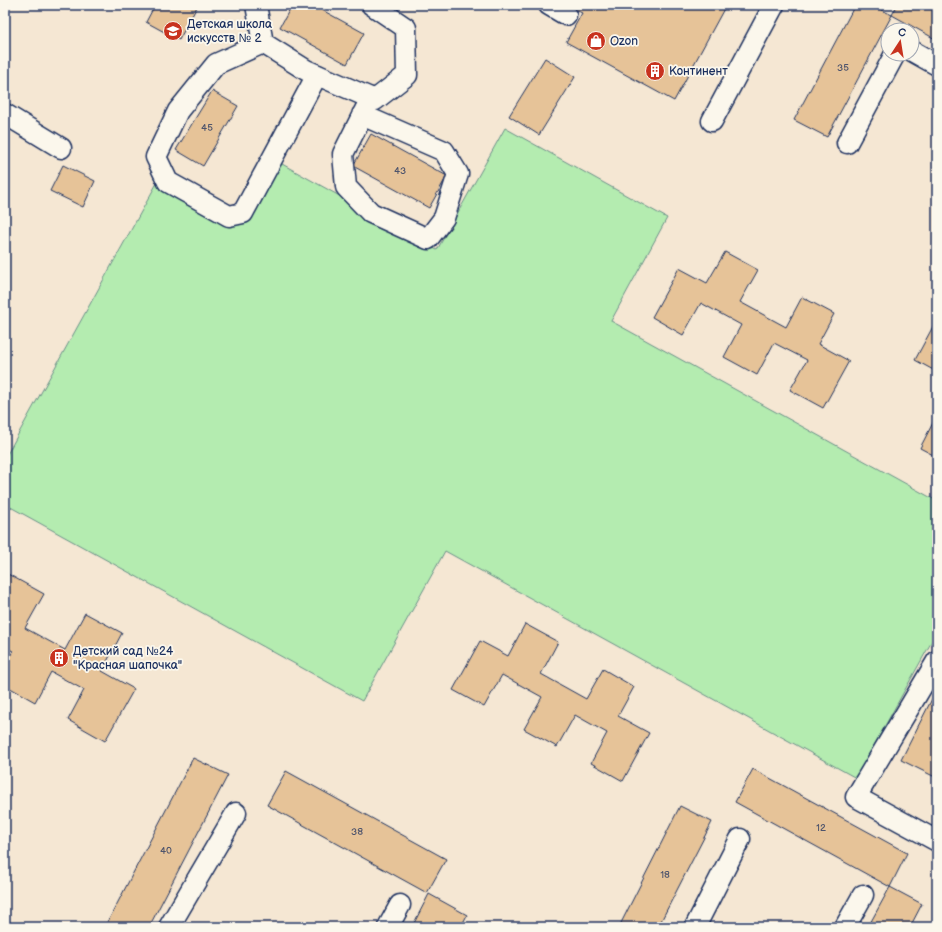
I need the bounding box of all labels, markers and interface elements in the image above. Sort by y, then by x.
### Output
place label: Детская школа искусств № 2 [187,17,272,46]
school or university icon: Детская школа искусств № 2 [162,20,184,42]
north arrow [880,22,920,62]
text: С [897,26,907,40]
shop icon: Ozon [585,30,607,52]
place label: Ozon [610,34,638,49]
building icon: Континент [644,60,666,82]
house number: 35 [837,62,849,74]
place label: Континент [669,64,728,79]
house number: 45 [201,122,213,134]
house number: 43 [394,165,406,177]
place label: Детский сад №24 "Красная шапочка" [73,644,182,673]
building icon: Детский сад №24 "Красная шапочка" [48,647,70,669]
house number: 12 [816,822,826,834]
house number: 38 [351,826,363,838]
house number: 40 [160,845,172,857]
house number: 18 [660,869,670,881]

